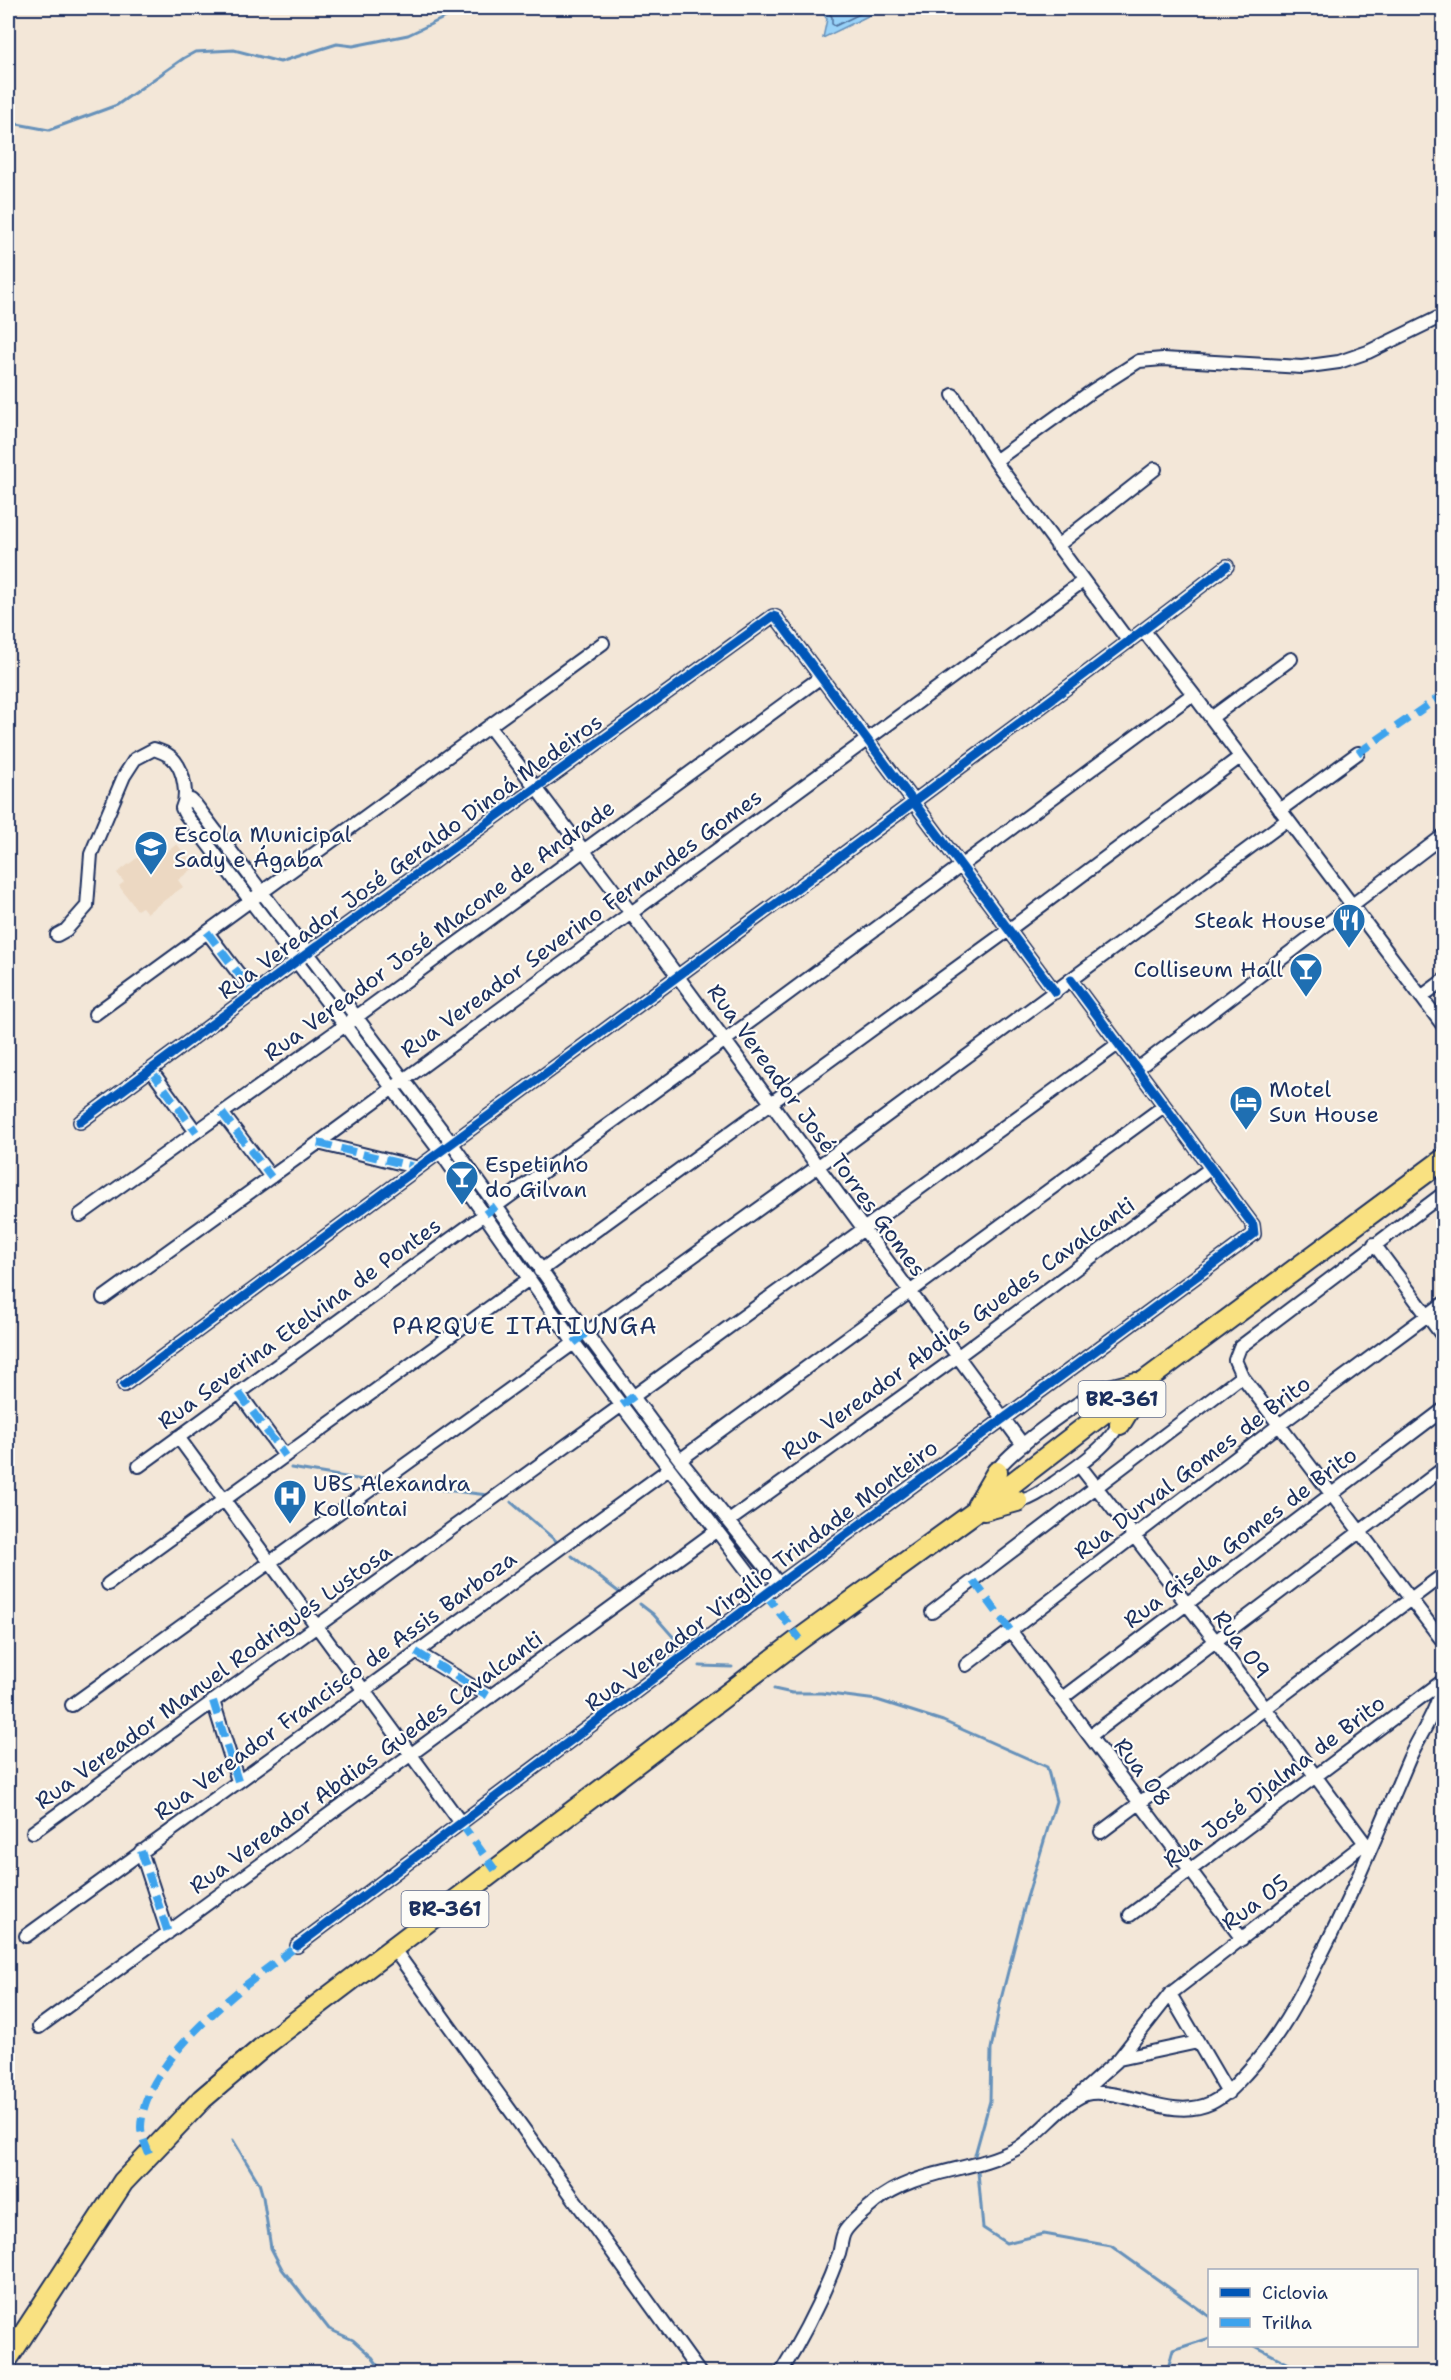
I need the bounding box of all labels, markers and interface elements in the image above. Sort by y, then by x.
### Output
street label: Rua Vereador José Geraldo Dinoá Medeiros [212,707,608,1006]
street label: Rua Vereador Severino Fernandes Gomes [395,782,768,1064]
street label: Rua Vereador José Macone de Andrade [258,793,620,1068]
place label: Escola Municipal Sady e Ágaba [174,820,352,874]
school or university icon: Escola Municipal Sady e Ágaba [133,829,169,876]
restaurant icon: Steak House [1331,902,1367,949]
place label: Steak House [1194,906,1326,935]
bar icon: Colliseum Hall [1288,951,1324,998]
place label: Colliseum Hall [1133,955,1283,984]
street label: Rua Vereador José Torres Gomes [701,978,933,1282]
place label: Motel Sun House [1269,1075,1379,1129]
hotel icon: Motel Sun House [1228,1084,1264,1131]
place label: Espetinho do Gilvan [485,1150,589,1204]
bar icon: Espetinho do Gilvan [444,1159,480,1206]
street label: Rua Vereador Abdias Guedes Cavalcanti [776,1190,1141,1467]
street label: Rua Severina Etelvina de Pontes [152,1211,447,1436]
district label: PARQUE ITATIUNGA [392,1310,658,1342]
street label: Rua Durval Gomes de Brito [1068,1369,1316,1566]
road number: BR-361 [1078,1381,1166,1417]
street label: Rua Vereador Virgílio Trindade Monteiro [579,1433,944,1718]
street label: Rua Gisela Gomes de Brito [1118,1440,1363,1635]
place label: UBS Alexandra Kollontai [313,1469,470,1523]
hospital icon: UBS Alexandra Kollontai [272,1478,308,1525]
street label: Rua Vereador Manuel Rodrigues Lustosa [29,1537,398,1816]
street label: Rua Vereador Francisco de Assis Barboza [148,1544,522,1827]
street label: Rua 09 [1206,1604,1277,1684]
street label: Rua Vereador Abdias Guedes Cavalcanti [184,1624,549,1901]
street label: Rua José Djalma de Brito [1158,1688,1391,1874]
street label: Rua 08 [1107,1732,1178,1813]
street label: Rua 05 [1216,1868,1295,1937]
road number: BR-361 [402,1891,488,1927]
legend [1208,2269,1418,2347]
text: Ciclovia [1262,2281,1328,2305]
text: Trilha [1262,2311,1312,2335]

